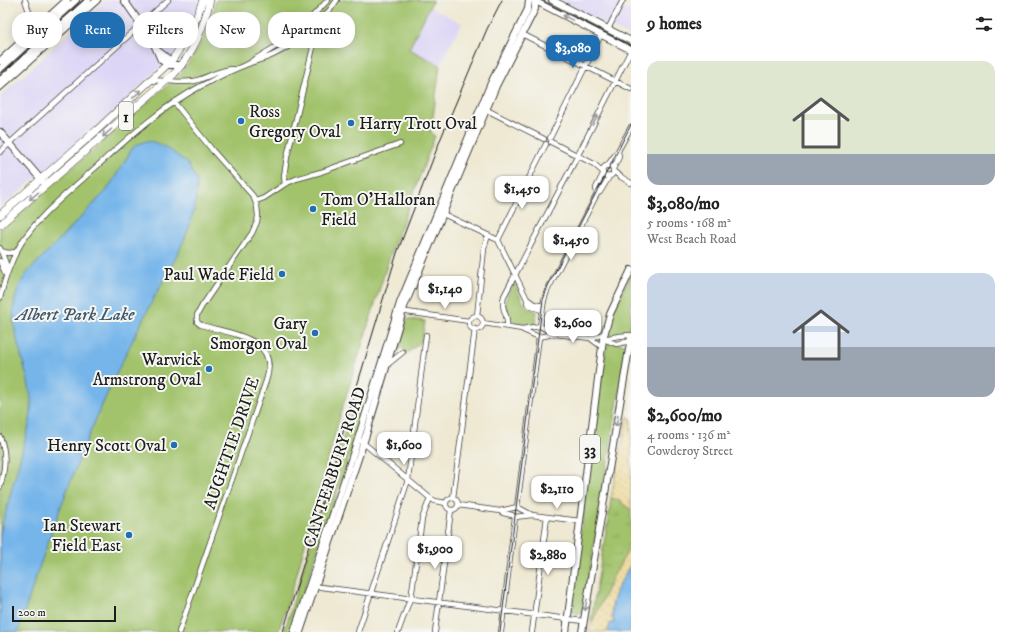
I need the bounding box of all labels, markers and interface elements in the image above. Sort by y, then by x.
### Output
chip: Buy [12,12,62,48]
chip: Rent [70,12,125,48]
chip: Filters [133,12,198,48]
chip: New [206,12,260,48]
chip: Apartment [268,12,355,48]
text: 9 homes [647,13,702,35]
icon: filters [973,13,995,35]
one-way arrow [562,14,574,21]
pin: $3,080 [540,35,606,69]
text: $3,080 [555,40,591,56]
icon: home [785,87,857,159]
one-way arrow [132,89,142,98]
place label: Ross Gregory Oval [249,101,341,143]
road number: 1 [119,102,133,130]
place label: Harry Trott Oval [359,113,477,135]
one-way arrow [592,114,599,126]
marker: Ross Gregory Oval [236,116,246,126]
marker: Harry Trott Oval [346,118,356,128]
one-way arrow [102,128,112,137]
pin: $1,450 [489,176,555,210]
text: $1,450 [504,181,540,197]
place label: Tom O'Halloran Field [321,189,436,231]
one-way arrow [29,192,39,201]
text: $3,080/mo [647,193,720,215]
marker: Tom O'Halloran Field [308,204,318,214]
text: 5 rooms · 168 m² [647,215,731,231]
pin: $1,450 [538,227,604,261]
text: West Beach Road [647,231,736,247]
text: $1,450 [553,232,589,248]
place label: Paul Wade Field [164,264,275,286]
marker: Paul Wade Field [277,269,287,279]
pin: $1,140 [412,276,478,310]
text: $1,140 [428,281,462,297]
icon: home [785,299,857,371]
water label: Albert Park Lake [14,304,135,326]
pin: $2,600 [540,310,606,344]
place label: Gary Smorgon Oval [210,313,308,355]
text: $2,600 [554,315,592,331]
marker: Gary Smorgon Oval [310,328,320,338]
place label: Warwick Armstrong Oval [93,349,202,391]
marker: Warwick Armstrong Oval [204,364,214,374]
street label: AUGHTIE DRIVE [199,374,265,513]
street label: CANTERBURY ROAD [299,384,371,551]
text: $2,600/mo [647,405,722,427]
one-way arrow [612,414,620,427]
text: 4 rooms · 136 m² [647,427,730,443]
pin: $1,600 [371,432,437,466]
place label: Henry Scott Oval [47,435,166,457]
road number: 33 [580,435,600,463]
text: $1,600 [386,437,422,453]
marker: Henry Scott Oval [169,440,179,450]
text: Cowderoy Street [647,443,733,459]
pin: $2,110 [524,476,590,510]
text: $2,110 [540,481,574,497]
place label: Ian Stewart Field East [43,515,122,557]
marker: Ian Stewart Field East [124,530,134,540]
pin: $1,900 [402,536,468,570]
text: $1,900 [417,541,453,557]
pin: $2,880 [515,542,581,576]
text: $2,880 [529,547,567,563]
one-way arrow [582,598,590,611]
scale bar [12,604,116,623]
text: 200 m [18,606,46,620]

